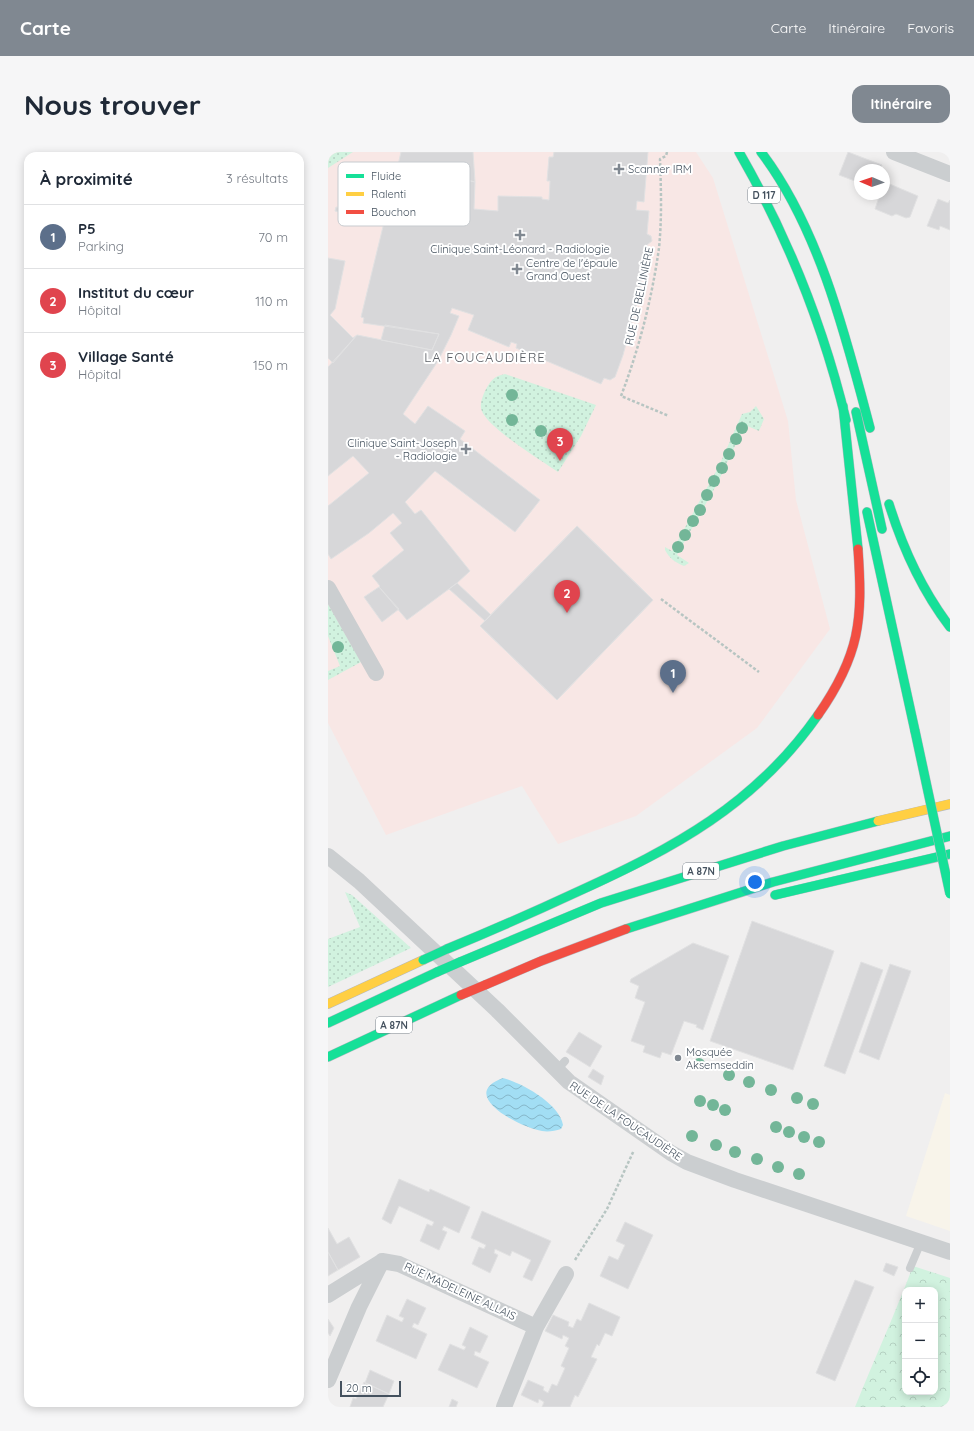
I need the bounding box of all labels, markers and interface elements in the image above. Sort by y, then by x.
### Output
text: Carte [20,16,71,40]
text: Carte [771,19,806,37]
text: Itinéraire [828,19,885,37]
text: Favoris [907,19,954,37]
button: Itinéraire [852,85,950,123]
text: Nous trouver [24,87,201,122]
legend [338,162,470,226]
place label: Scanner IRM [628,162,692,176]
marker: Scanner IRM [613,163,625,175]
north arrow [854,164,890,200]
text: À proximité [40,168,133,189]
text: Fluide [371,169,401,183]
text: 3 résultats [226,170,288,186]
text: Ralenti [371,187,406,201]
road number: D 117 [748,187,780,203]
text: Bouchon [371,205,416,219]
text: P5 [78,219,96,238]
text: 1 [50,229,56,245]
text: 70 m [258,229,288,245]
marker: Clinique Saint-Léonard - Radiologie [514,229,526,241]
text: Parking [78,238,124,254]
place label: Clinique Saint-Léonard - Radiologie [430,242,610,256]
street label: RUE DE BELLINIÈRE [622,246,656,346]
place label: Centre de l'épaule Grand Ouest [526,256,618,283]
marker: Centre de l'épaule Grand Ouest [511,263,523,275]
text: Institut du cœur [78,283,194,302]
text: 2 [49,293,57,309]
text: 110 m [255,293,288,309]
text: Hôpital [78,302,121,318]
text: Village Santé [78,347,174,366]
district label: LA FOUCAUDIÈRE [424,349,546,365]
text: 3 [50,357,56,373]
text: 150 m [253,357,288,373]
text: Hôpital [78,366,121,382]
pin: 3 [547,428,573,461]
place label: Clinique Saint-Joseph - Radiologie [347,436,457,463]
marker: Clinique Saint-Joseph - Radiologie [460,443,472,455]
pin: 2 [554,580,580,613]
pin: 1 [660,660,686,693]
road number: A 87N [683,863,719,879]
your location [745,872,765,892]
road number: A 87N [376,1017,412,1033]
place label: Mosquée Aksemseddin [686,1045,754,1072]
marker: Mosquée Aksemseddin [673,1053,683,1063]
street label: RUE DE LA FOUCAUDIÈRE [567,1078,685,1164]
street label: RUE MADELEINE ALLAIS [402,1259,518,1323]
map controls [902,1287,938,1395]
button: + [902,1287,938,1323]
button: − [902,1323,938,1359]
button: locate [902,1359,938,1395]
scale bar [340,1379,401,1398]
text: 20 m [346,1381,372,1395]

